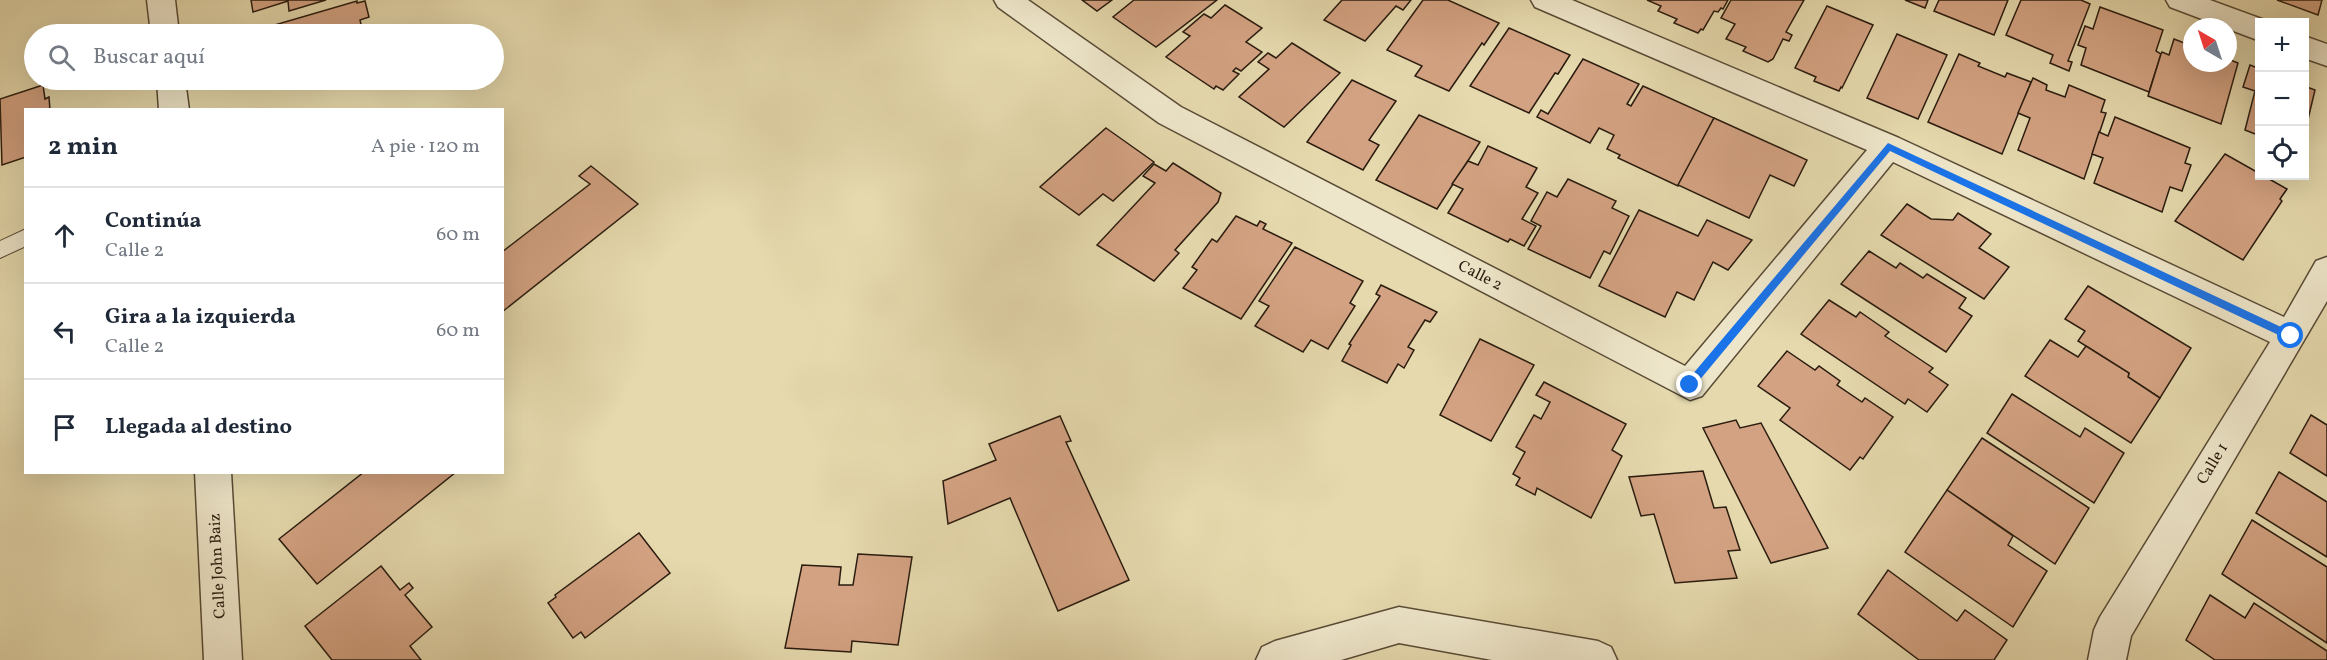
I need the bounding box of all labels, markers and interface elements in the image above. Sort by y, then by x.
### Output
north arrow [2183,18,2237,72]
map controls [2255,18,2309,180]
button: + [2255,18,2309,72]
search box [24,24,504,90]
icon: search [45,41,78,74]
text: Buscar aquí [93,42,205,73]
button: − [2255,72,2309,126]
button: locate [2255,126,2309,180]
text: 2 min [48,129,118,165]
text: A pie · 120 m [371,133,480,161]
text: Continúa [105,206,202,237]
icon: ahead [48,219,81,252]
text: 60 m [436,221,480,249]
text: Calle 2 [105,237,164,265]
street label: Calle 2 [1454,255,1506,297]
text: Gira a la izquierda [105,302,296,333]
icon: left [48,315,81,348]
text: 60 m [436,317,480,345]
route start [2277,322,2303,348]
text: Calle 2 [105,333,164,361]
route end [1676,371,1702,397]
icon: arrive [48,411,81,444]
text: Llegada al destino [105,412,292,443]
street label: Calle 1 [2192,439,2234,489]
street label: Calle John Baiz [204,513,232,619]

